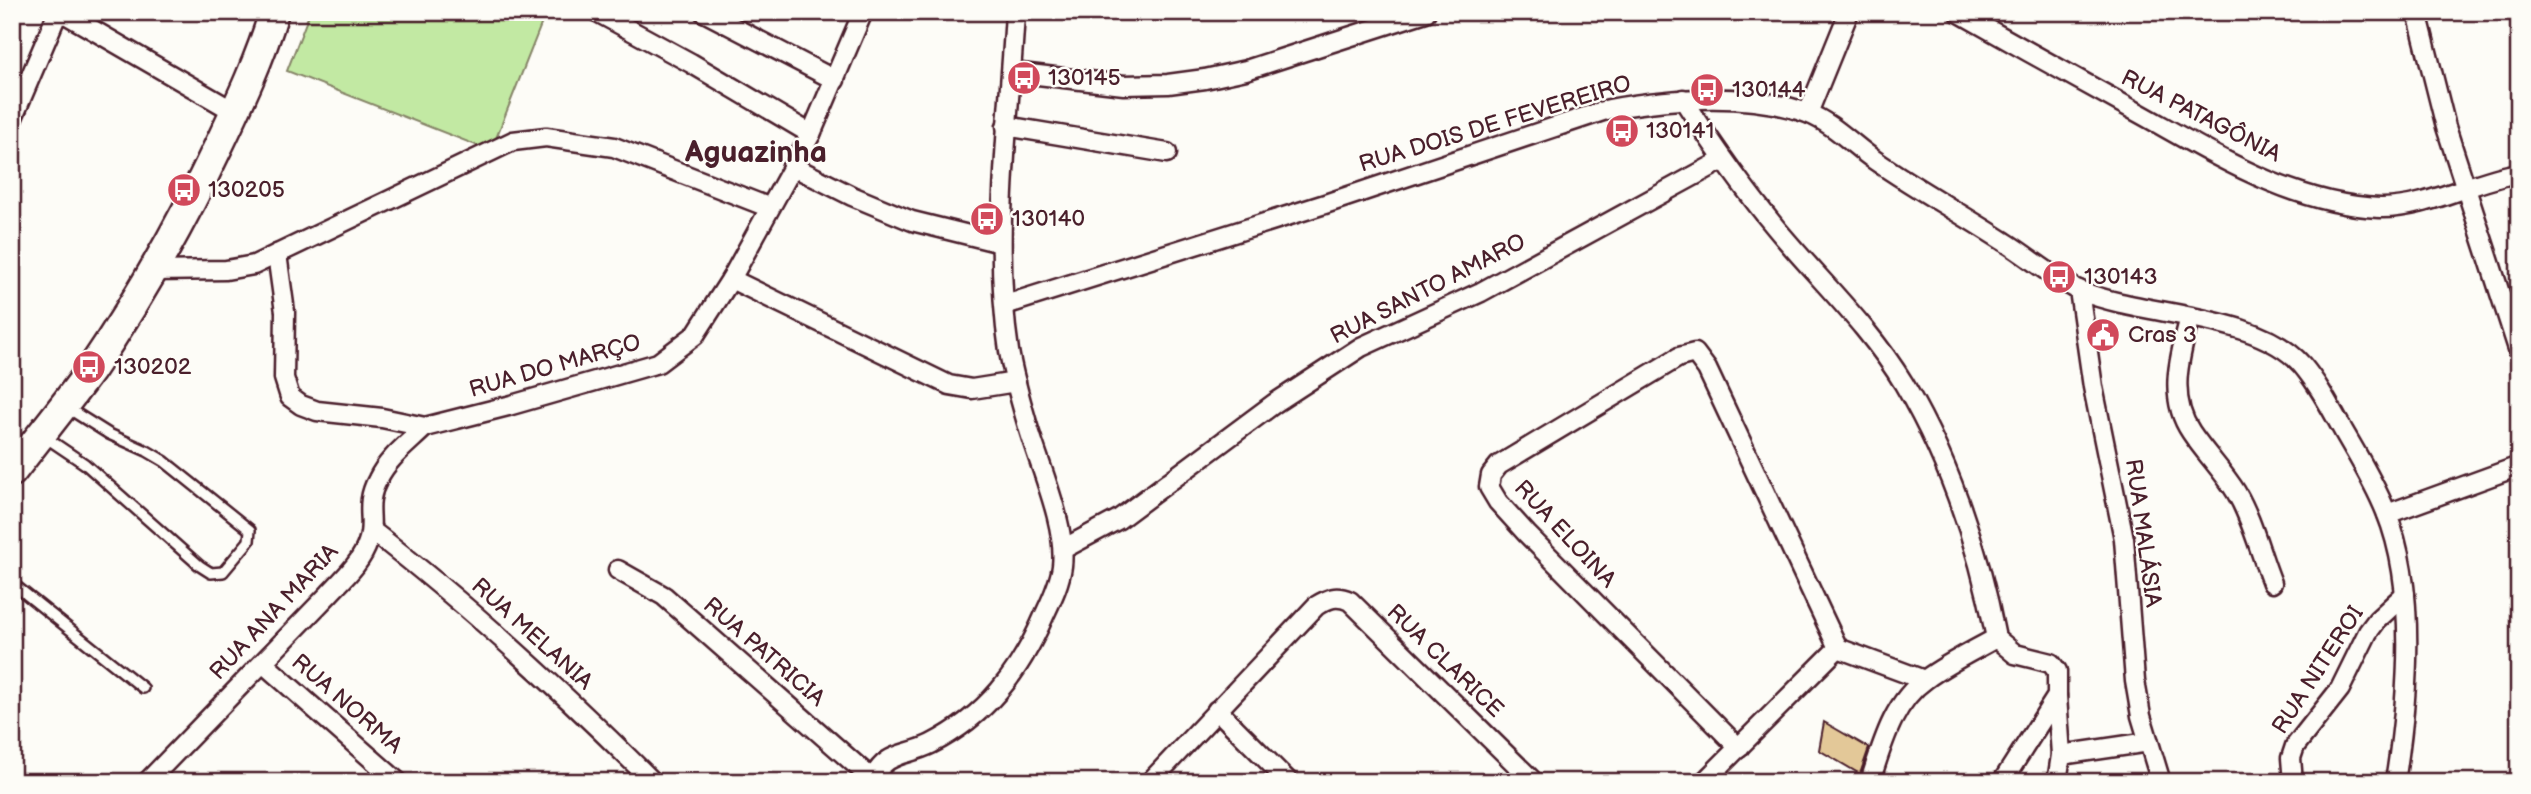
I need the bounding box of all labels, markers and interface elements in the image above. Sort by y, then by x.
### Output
bus stop icon: 130145 [1005,59,1043,97]
place label: 130145 [1048,64,1121,92]
street label: RUA PATAGÔNIA [2116,64,2286,169]
street label: RUA DOIS DE FEVEREIRO [1356,69,1634,179]
bus stop icon: 130144 [1688,71,1726,109]
place label: 130144 [1732,76,1806,104]
bus stop icon: 130141 [1603,112,1641,150]
place label: 130141 [1646,117,1714,145]
district label: Aguazinha [684,135,827,171]
bus stop icon: 130205 [165,171,203,209]
place label: 130205 [208,176,285,204]
bus stop icon: 130140 [968,200,1006,238]
place label: 130140 [1012,205,1085,233]
street label: RUA SANTO AMARO [1326,228,1530,350]
bus stop icon: 130143 [2040,258,2078,296]
place label: 130143 [2084,263,2158,291]
public building icon: Cras 3 [2084,316,2122,354]
place label: Cras 3 [2128,321,2197,349]
street label: RUA DO MARÇO [466,328,644,404]
bus stop icon: 130202 [70,348,108,386]
place label: 130202 [114,353,192,381]
street label: RUA MALÁSIA [2119,457,2167,610]
street label: RUA ELOINA [1508,474,1622,594]
street label: RUA ANA MARIA [204,537,345,686]
street label: RUA MELANIA [466,572,599,696]
street label: RUA PATRICIA [697,591,831,713]
street label: RUA CLARICE [1381,598,1509,724]
street label: RUA NITEROI [2266,601,2370,739]
street label: RUA NORMA [286,648,409,760]

